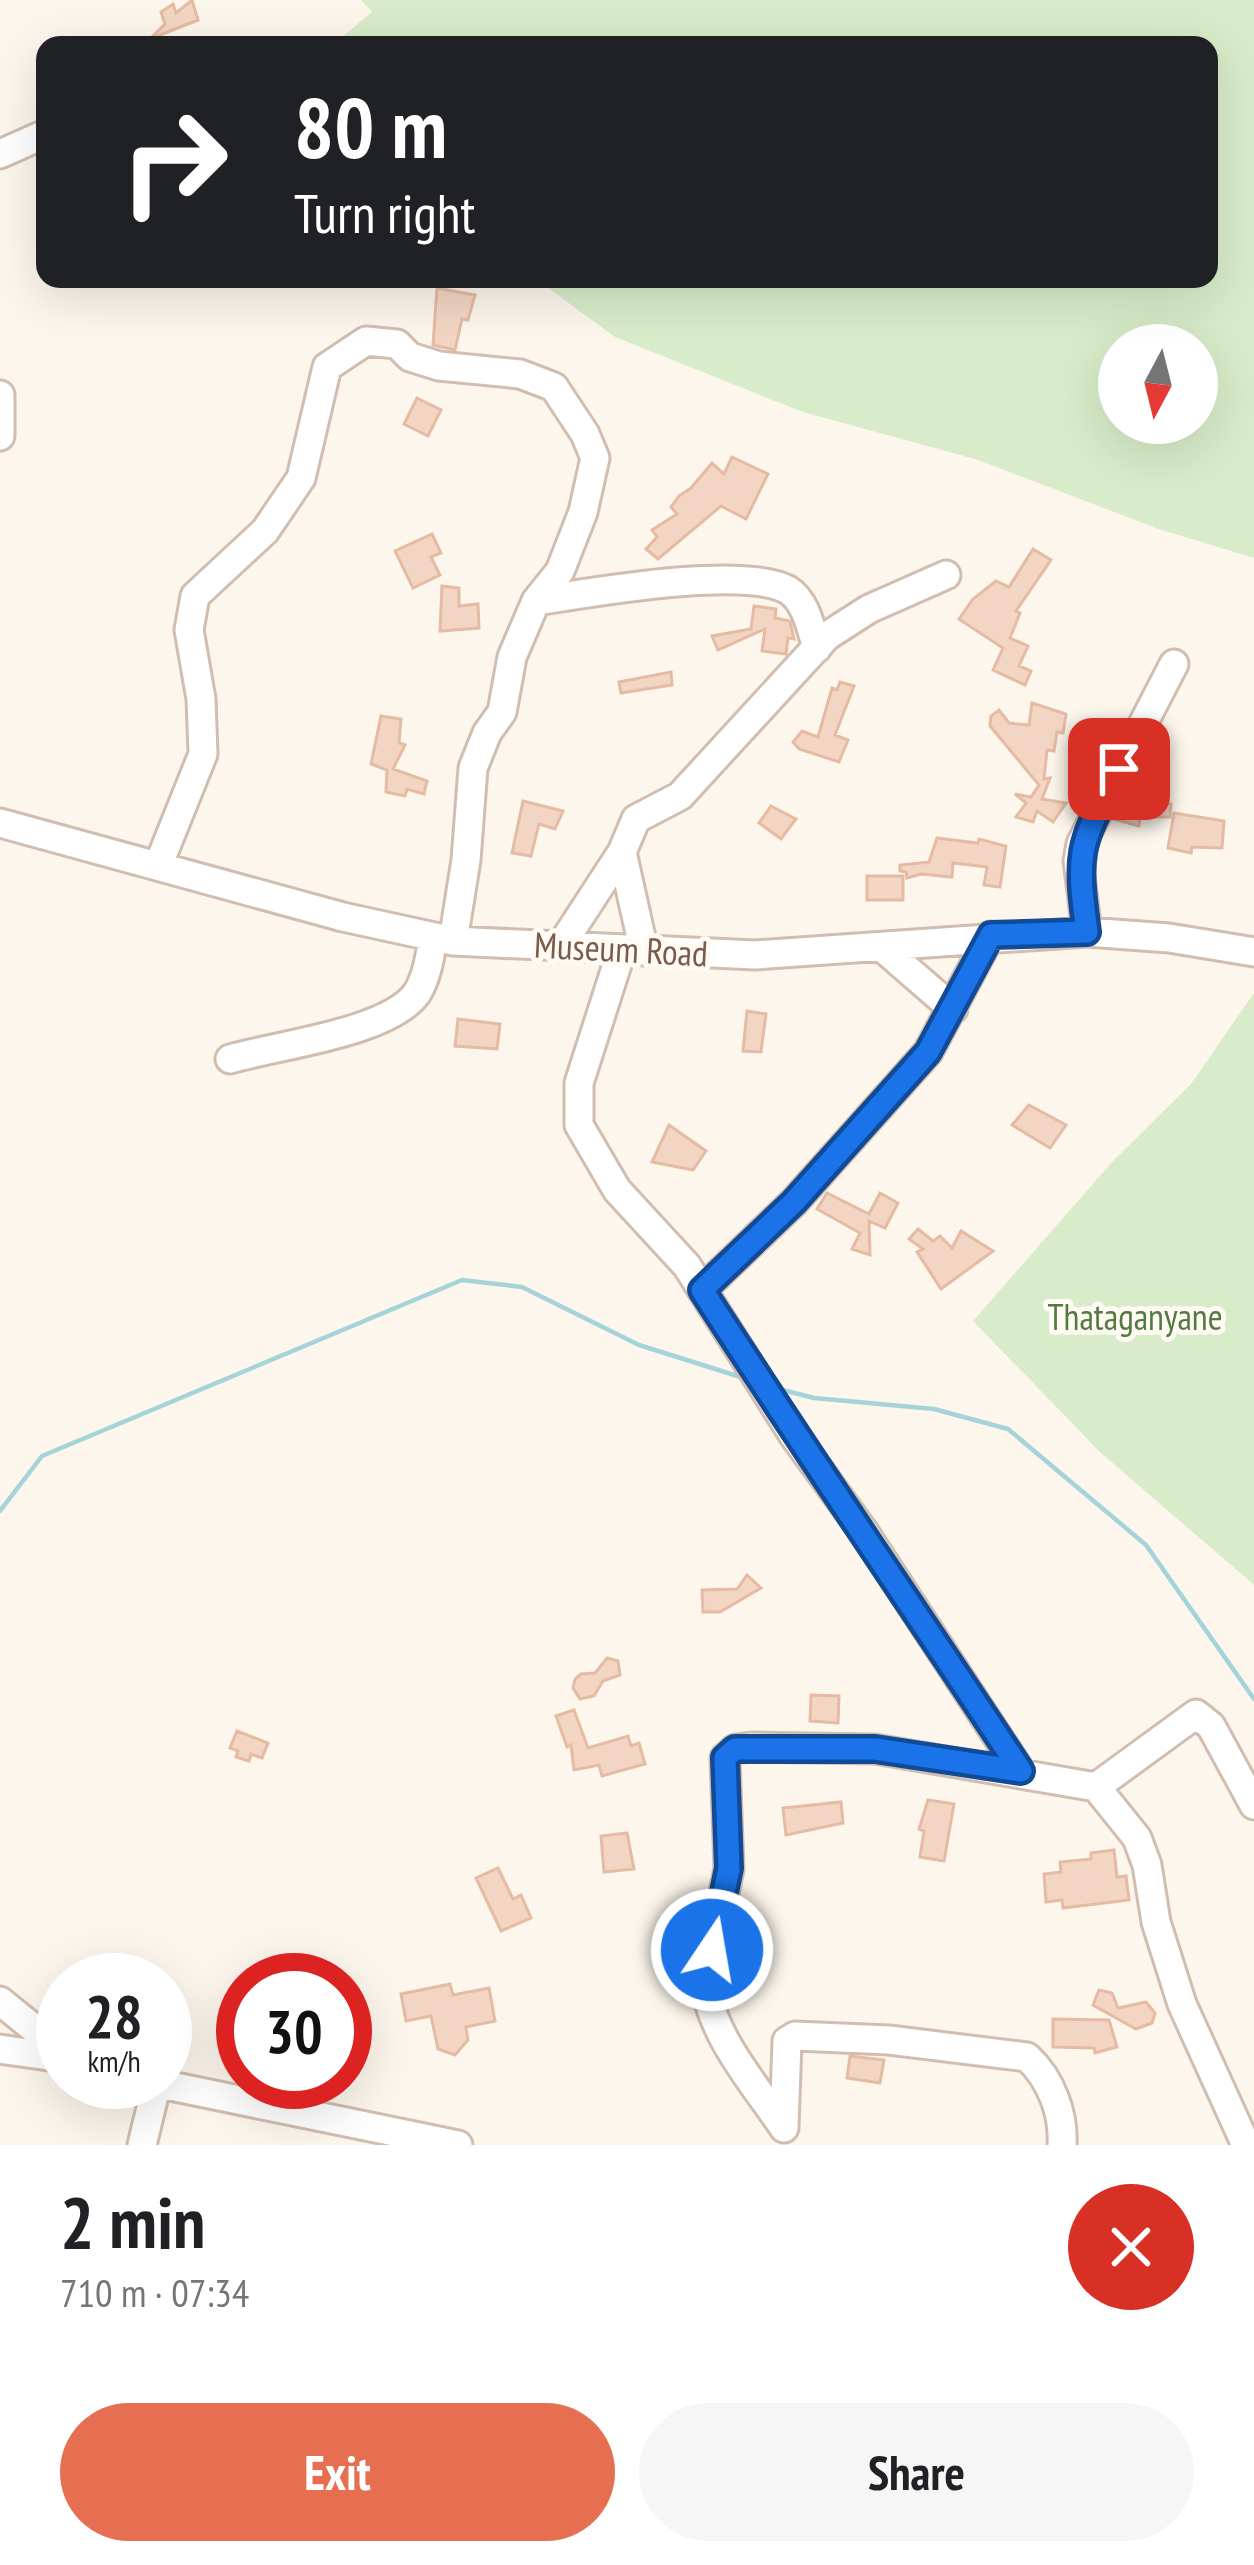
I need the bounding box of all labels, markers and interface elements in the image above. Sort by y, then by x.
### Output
text: 80 m [294,72,447,181]
icon: right [96,84,252,240]
text: Turn right [294,178,475,248]
north arrow [1098,324,1218,444]
map controls [1098,324,1218,444]
pin [1068,718,1170,820]
icon: arrive [1086,736,1152,802]
street label: Museum Road [533,920,709,977]
park label: Thataganyane [1048,1293,1223,1340]
position arrow [649,1887,775,2013]
speed limit sign: 30 [216,1953,372,2109]
text: 28 [85,1977,143,2055]
text: km/h [87,2041,141,2080]
text: 2 min [60,2175,205,2268]
button: close [1068,2184,1194,2310]
text: 710 m · 07:34 [60,2267,249,2318]
button: Exit [60,2403,615,2541]
button: Share [639,2403,1194,2541]

